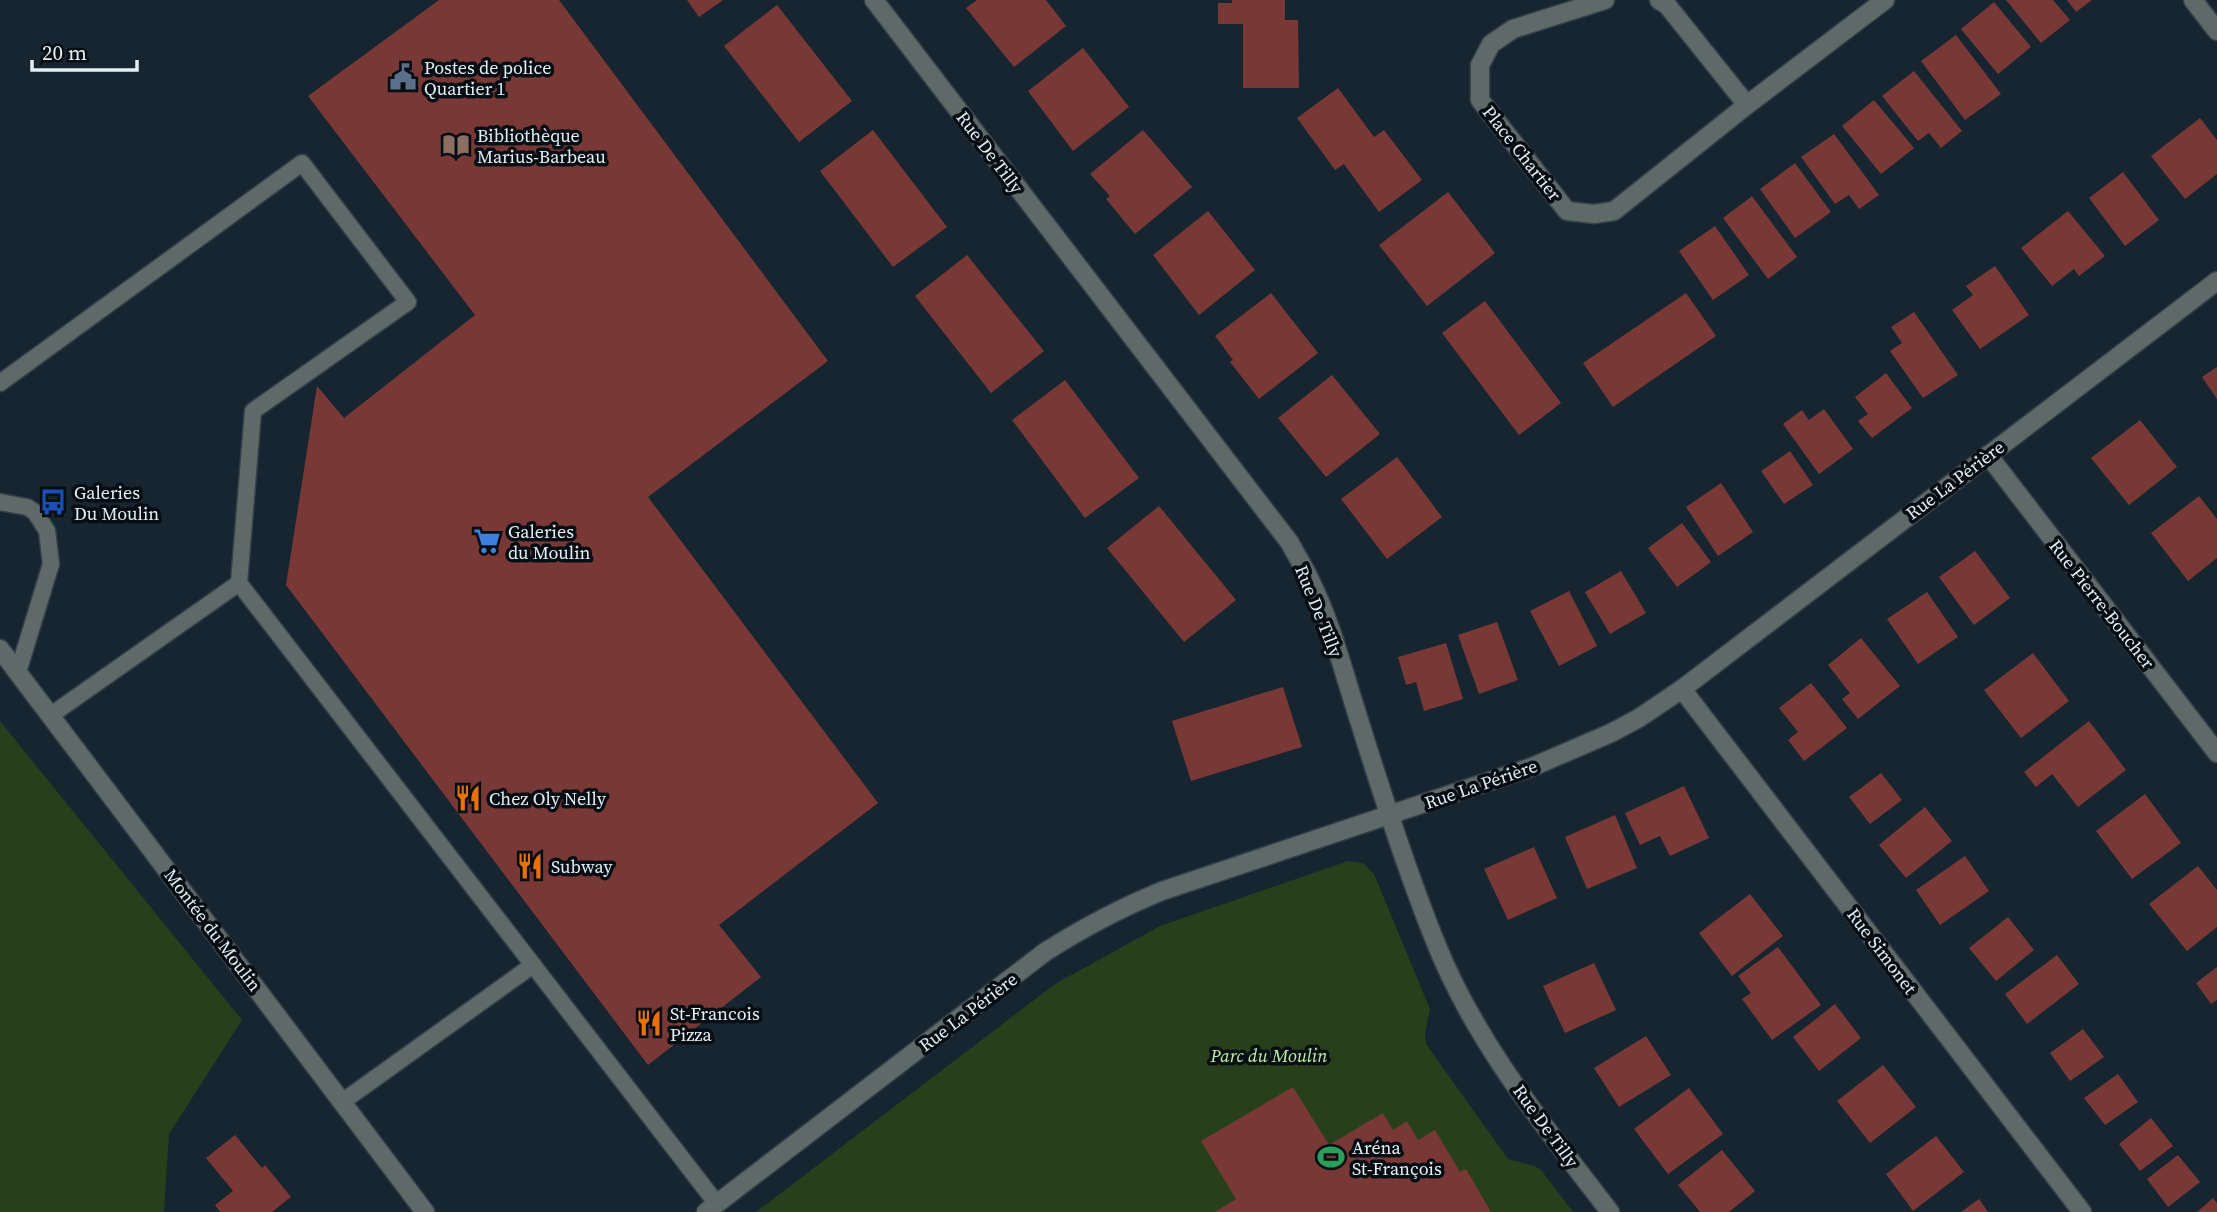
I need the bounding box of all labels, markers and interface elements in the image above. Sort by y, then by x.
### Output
scale bar [32,28,136,72]
text: 20 m [42,38,87,67]
place label: Postes de police Quartier 1 [424,55,551,101]
public building icon: Postes de police Quartier 1 [388,62,418,92]
street label: Place Chartier [1477,100,1567,206]
street label: Rue De Tilly [951,106,1030,199]
place label: Bibliothèque Marius-Barbeau [477,123,606,169]
library icon: Bibliothèque Marius-Barbeau [441,130,471,160]
street label: Rue La Périère [1901,435,2009,525]
place label: Galeries Du Moulin [74,480,159,526]
bus stop icon: Galeries Du Moulin [38,487,68,517]
place label: Galeries du Moulin [508,519,591,565]
supermarket icon: Galeries du Moulin [472,526,502,556]
street label: Rue Pierre-Boucher [2043,534,2161,674]
street label: Rue De Tilly [1289,561,1349,661]
street label: Rue La Périère [1421,753,1541,815]
restaurant icon: Chez Oly Nelly [453,783,483,813]
place label: Chez Oly Nelly [489,786,607,811]
restaurant icon: Subway [515,851,545,881]
place label: Subway [551,854,613,879]
street label: Montée du Moulin [159,864,267,996]
street label: Rue Simonet [1841,903,1923,999]
street label: Rue La Périère [914,967,1022,1057]
place label: St-Francois Pizza [670,1001,760,1047]
restaurant icon: St-Francois Pizza [634,1008,664,1038]
park label: Parc du Moulin [1210,1043,1327,1068]
street label: Rue De Tilly [1507,1079,1585,1173]
place label: Aréna St-François [1352,1135,1442,1181]
sports icon: Aréna St-François [1316,1142,1346,1172]

